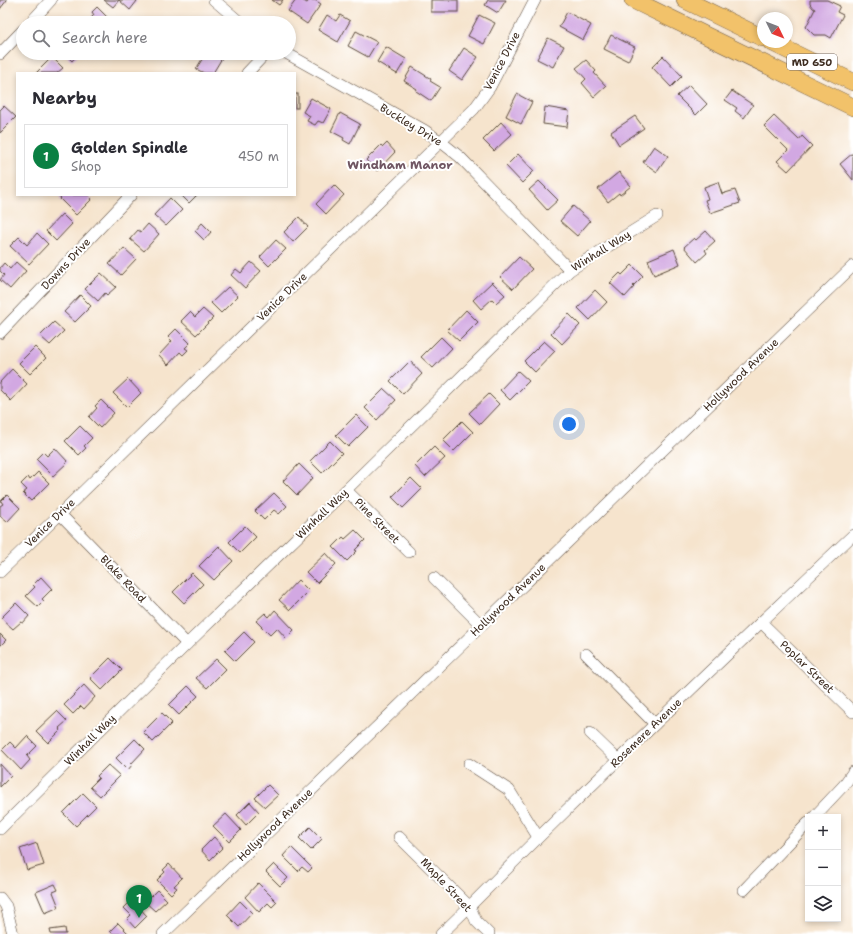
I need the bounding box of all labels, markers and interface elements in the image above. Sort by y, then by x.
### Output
north arrow [757,12,793,48]
search box [16,16,296,60]
icon: search [30,27,52,49]
text: Search here [62,28,148,48]
street label: Venice Drive [480,29,524,93]
road number: MD 650 [787,54,837,70]
text: Nearby [32,87,97,109]
street label: Buckley Drive [377,100,445,150]
text: Golden Spindle [71,138,188,158]
text: 1 [43,148,49,165]
text: 450 m [238,148,279,165]
district label: Windham Manor [347,157,453,173]
text: Shop [71,158,101,175]
street label: Winhall Way [569,227,633,275]
street label: Downs Drive [38,235,94,293]
street label: Venice Drive [254,269,310,325]
street label: Hollywood Avenue [700,335,782,415]
your location [559,414,579,434]
street label: Winhall Way [293,485,351,543]
street label: Venice Drive [22,495,78,551]
street label: Pine Street [351,495,403,547]
street label: Blake Road [97,552,149,606]
street label: Hollywood Avenue [467,560,549,640]
street label: Poplar Street [777,637,838,697]
street label: Rosemere Avenue [607,695,685,771]
street label: Winhall Way [61,711,119,769]
street label: Hollywood Avenue [234,785,316,865]
map controls [805,814,841,922]
button: + [805,814,841,850]
button: − [805,850,841,886]
street label: Maple Street [417,855,475,916]
pin: 1 [126,885,152,918]
button: layers [805,886,841,922]

